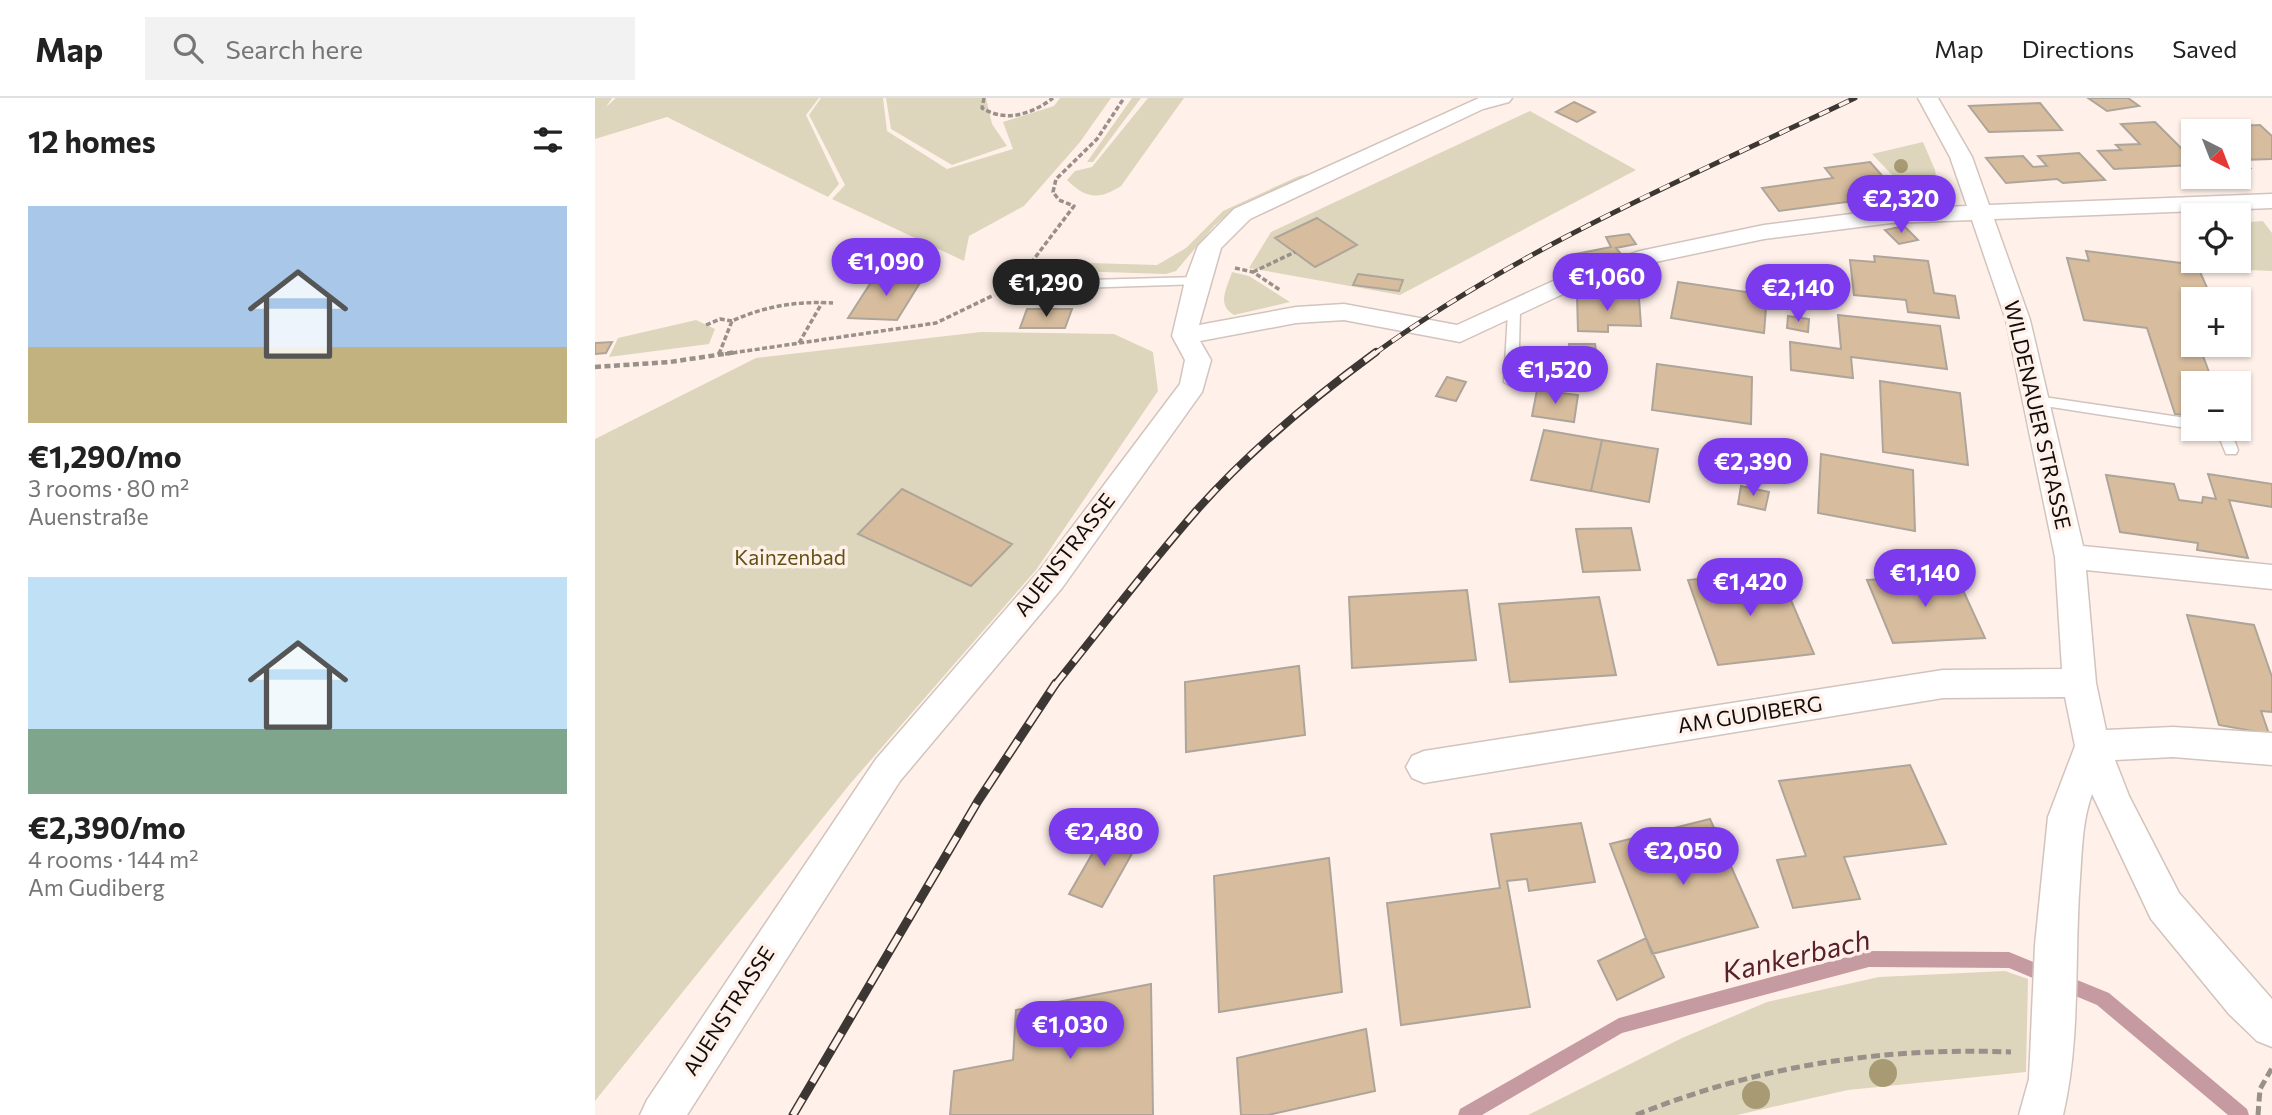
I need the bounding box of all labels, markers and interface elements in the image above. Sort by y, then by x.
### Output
search box [145,17,635,80]
text: Map [35,28,103,69]
icon: search [169,29,207,67]
text: Search here [225,33,363,64]
text: Map [1934,34,1984,63]
text: Directions [2022,34,2134,63]
text: Saved [2172,34,2237,63]
north arrow [2181,119,2251,189]
map controls [2181,119,2251,441]
icon: filters [529,121,567,159]
text: 12 homes [28,122,156,159]
pin: €2,320 [1844,176,1958,235]
text: €2,320 [1863,184,1939,212]
button: locate [2181,203,2251,273]
pin: €1,090 [829,238,943,298]
text: €1,090 [848,247,924,275]
icon: home [235,251,361,377]
pin: €1,060 [1550,254,1664,313]
pin: €1,290 [989,260,1103,319]
text: €1,060 [1569,262,1645,290]
pin: €2,140 [1741,264,1855,324]
text: €1,290 [1009,268,1083,296]
text: €2,140 [1761,273,1835,301]
button: + [2181,287,2251,357]
street label: WILDENAUER STRASSE [2000,298,2077,531]
pin: €1,520 [1498,346,1612,406]
text: €1,520 [1518,355,1592,383]
button: − [2181,371,2251,441]
text: €1,290/mo [28,437,182,474]
pin: €2,390 [1696,438,1810,498]
text: €2,390 [1714,447,1792,475]
text: 3 rooms · 80 m² [28,474,189,502]
street label: AUENSTRASSE [1008,488,1119,620]
text: Auenstraße [28,502,149,530]
park label: Kainzenbad [734,544,846,569]
pin: €1,140 [1868,550,1982,609]
text: €1,140 [1890,558,1960,586]
pin: €1,420 [1693,559,1807,618]
text: €1,420 [1713,567,1787,595]
icon: home [235,622,361,748]
street label: AM GUDIBERG [1676,690,1824,737]
text: €2,390/mo [28,808,186,845]
pin: €2,480 [1047,808,1161,868]
text: €2,480 [1065,817,1143,845]
pin: €2,050 [1626,828,1740,887]
text: €2,050 [1644,836,1722,864]
text: 4 rooms · 144 m² [28,845,198,873]
text: Am Gudiberg [28,873,165,901]
water label: Kankerbach [1718,921,1873,989]
street label: AUENSTRASSE [677,941,779,1079]
pin: €1,030 [1013,1002,1127,1061]
text: €1,030 [1032,1010,1108,1038]

